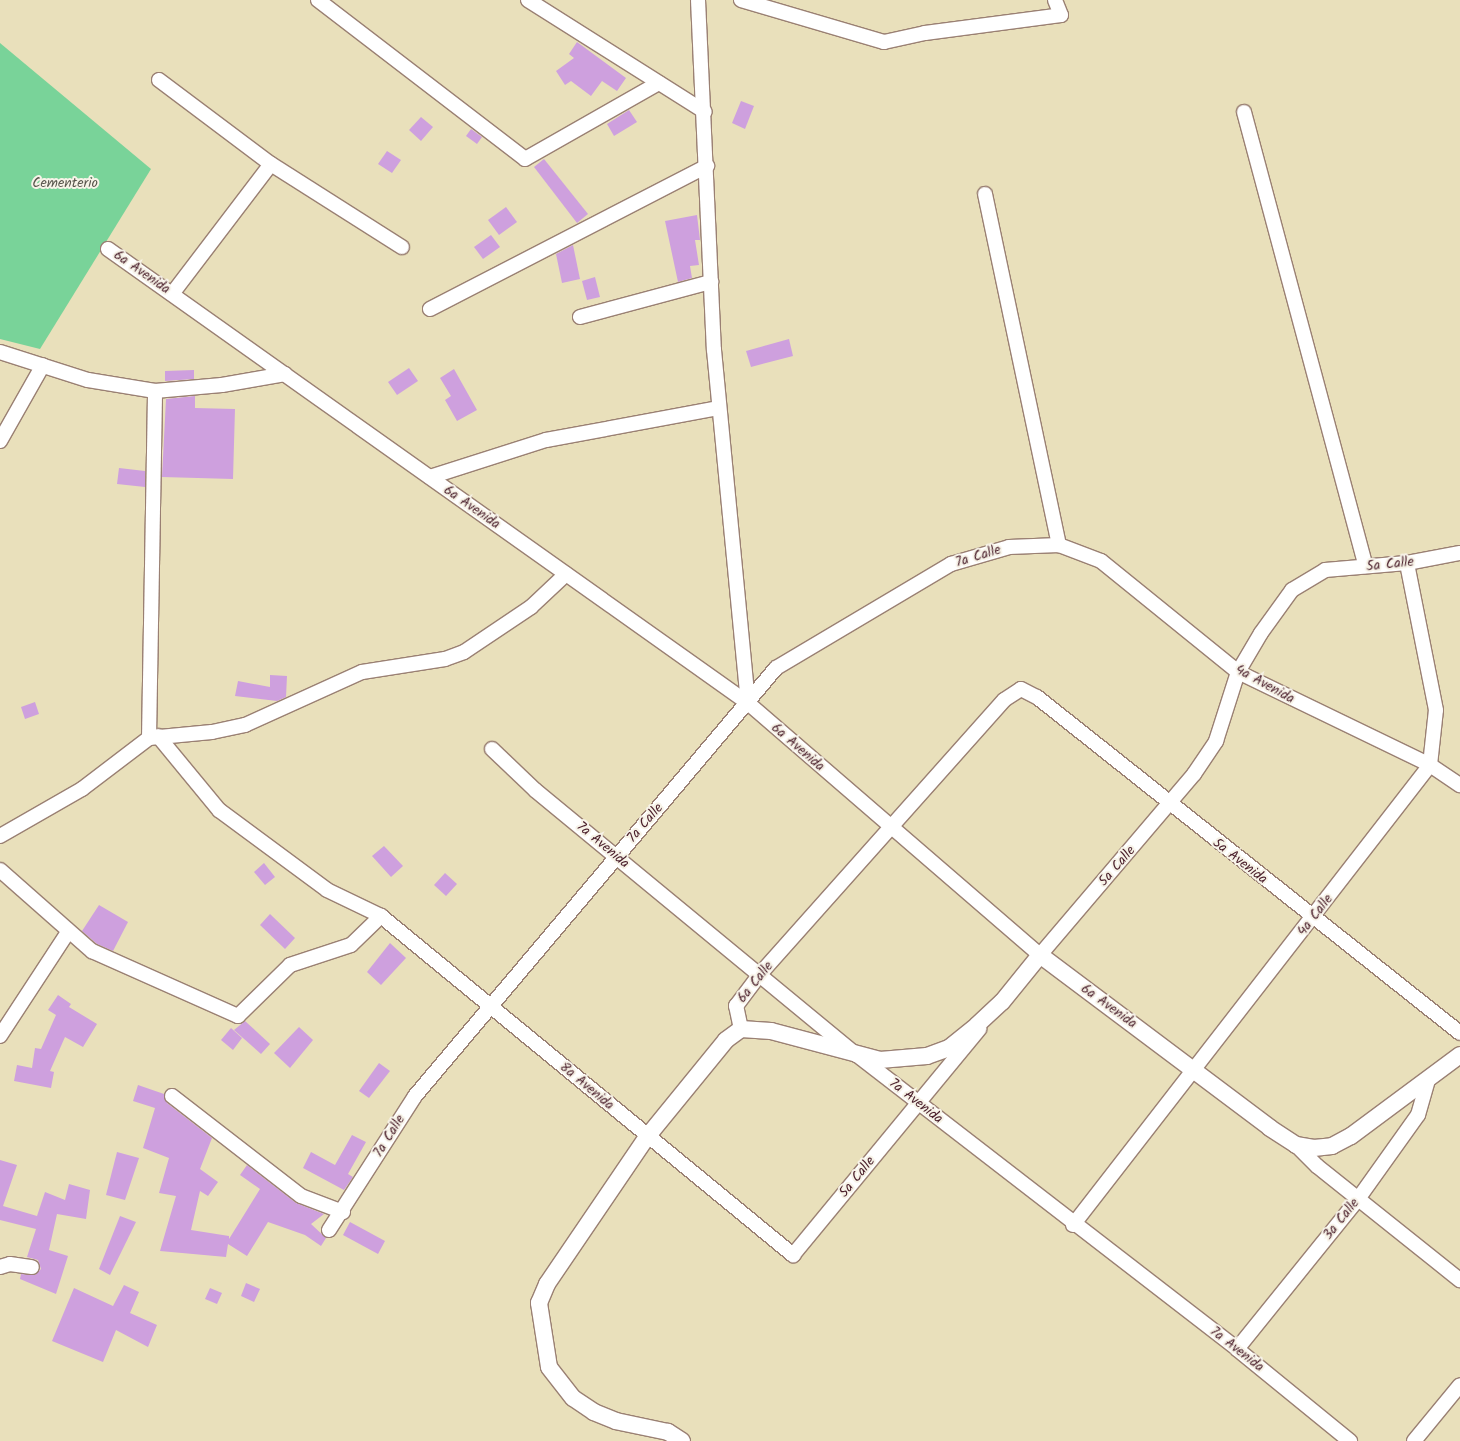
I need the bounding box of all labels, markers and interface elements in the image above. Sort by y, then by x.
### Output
park label: Cementerio [32,175,98,191]
street label: 6a Avenida [111,246,173,298]
street label: 6a Avenida [441,481,503,533]
street label: 7a Calle [953,541,1003,571]
street label: 5a Calle [1365,553,1415,575]
street label: 4a Avenida [1233,661,1297,707]
street label: 6a Avenida [768,719,828,775]
street label: 7a Calle [623,800,667,846]
street label: 7a Avenida [573,818,633,872]
street label: 5a Avenida [1209,834,1271,888]
street label: 5a Calle [1095,842,1139,890]
street label: 4a Calle [1294,891,1336,939]
street label: 6a Calle [733,958,777,1006]
street label: 6a Avenida [1078,980,1140,1032]
street label: 8a Avenida [556,1058,618,1114]
street label: 7a Avenida [886,1075,946,1127]
street label: 7a Calle [369,1112,409,1160]
street label: 5a Calle [835,1153,879,1201]
street label: 3a Calle [1319,1195,1363,1243]
street label: 7a Avenida [1207,1323,1267,1375]

